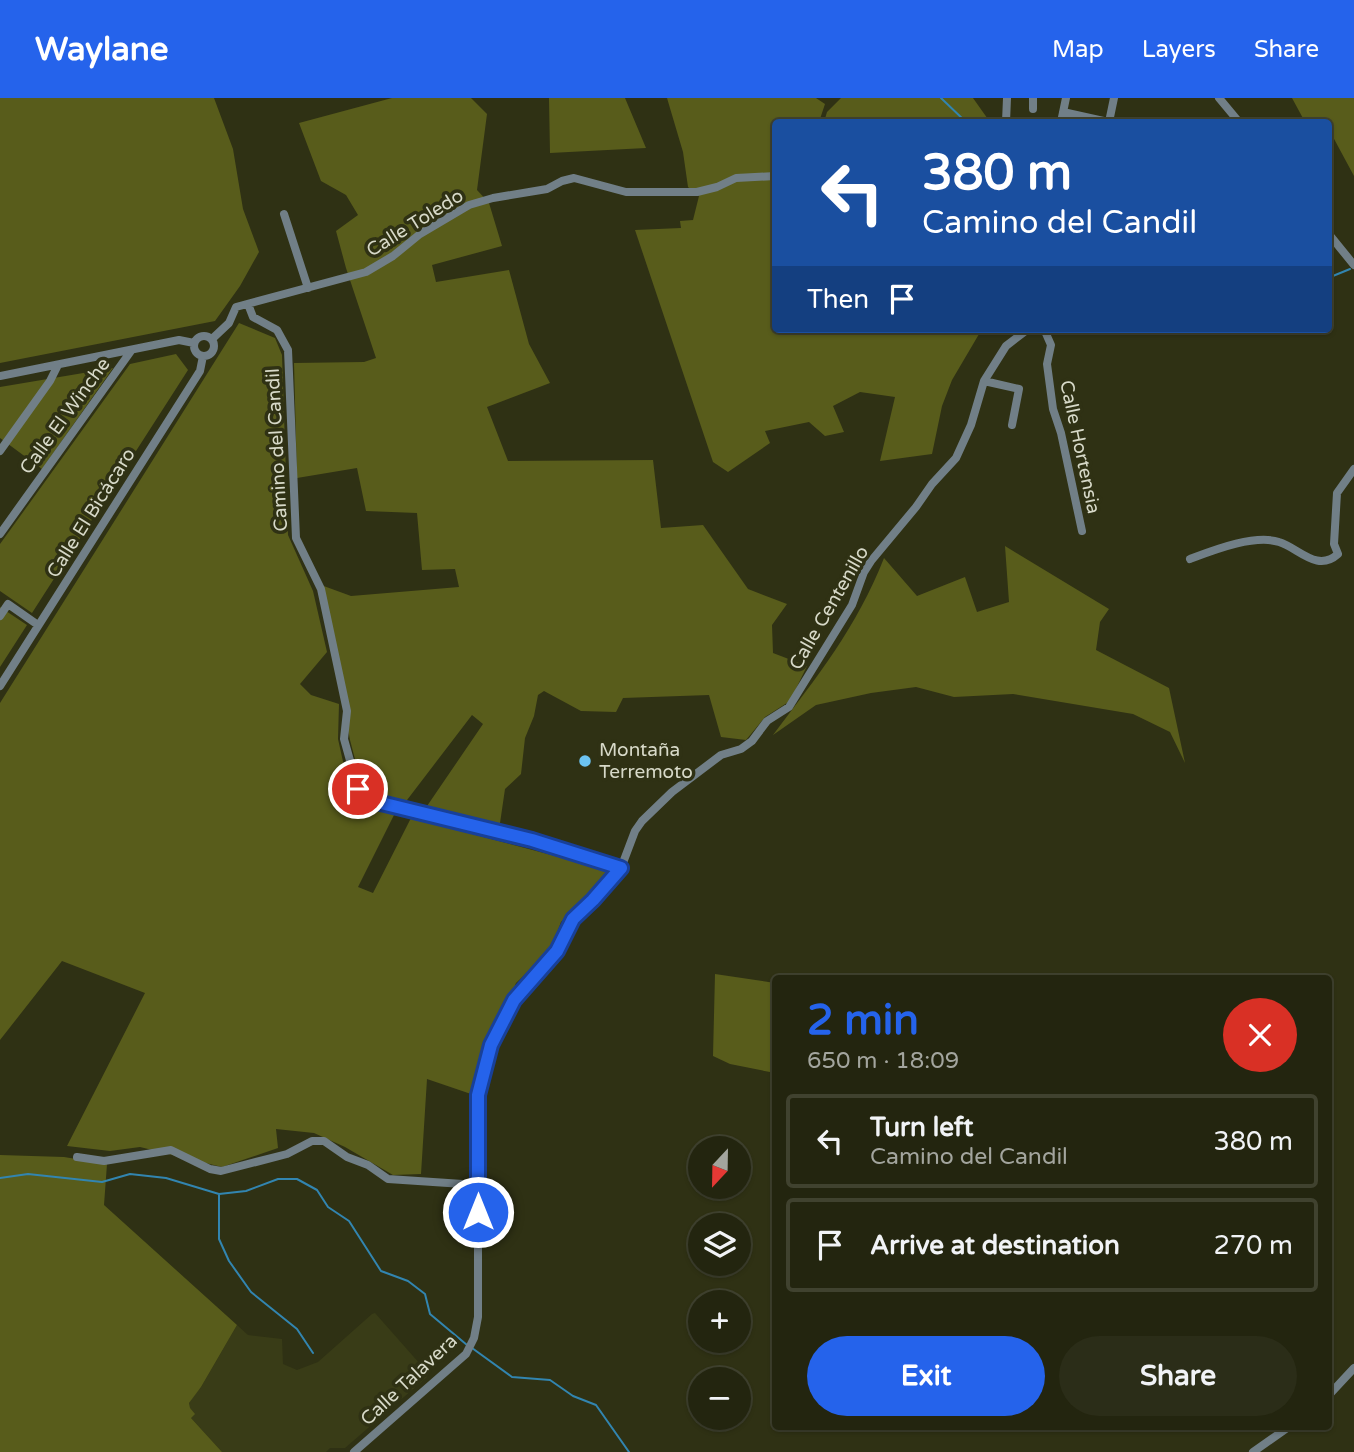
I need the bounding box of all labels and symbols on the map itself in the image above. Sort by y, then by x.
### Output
street label: Calle Toledo [363,185,467,261]
street label: Calle El Winche [15,353,115,479]
street label: Camino del Candil [262,368,292,532]
street label: Calle Hortensia [1055,378,1105,516]
street label: Calle El Bicácaro [42,444,140,582]
street label: Calle Centenillo [785,542,873,674]
place label: Montaña Terremoto [599,739,693,783]
marker: Montaña Terremoto [577,753,593,769]
pin [328,759,388,819]
north arrow [688,1136,751,1199]
position arrow [441,1175,515,1249]
street label: Calle Talavera [356,1330,462,1430]

